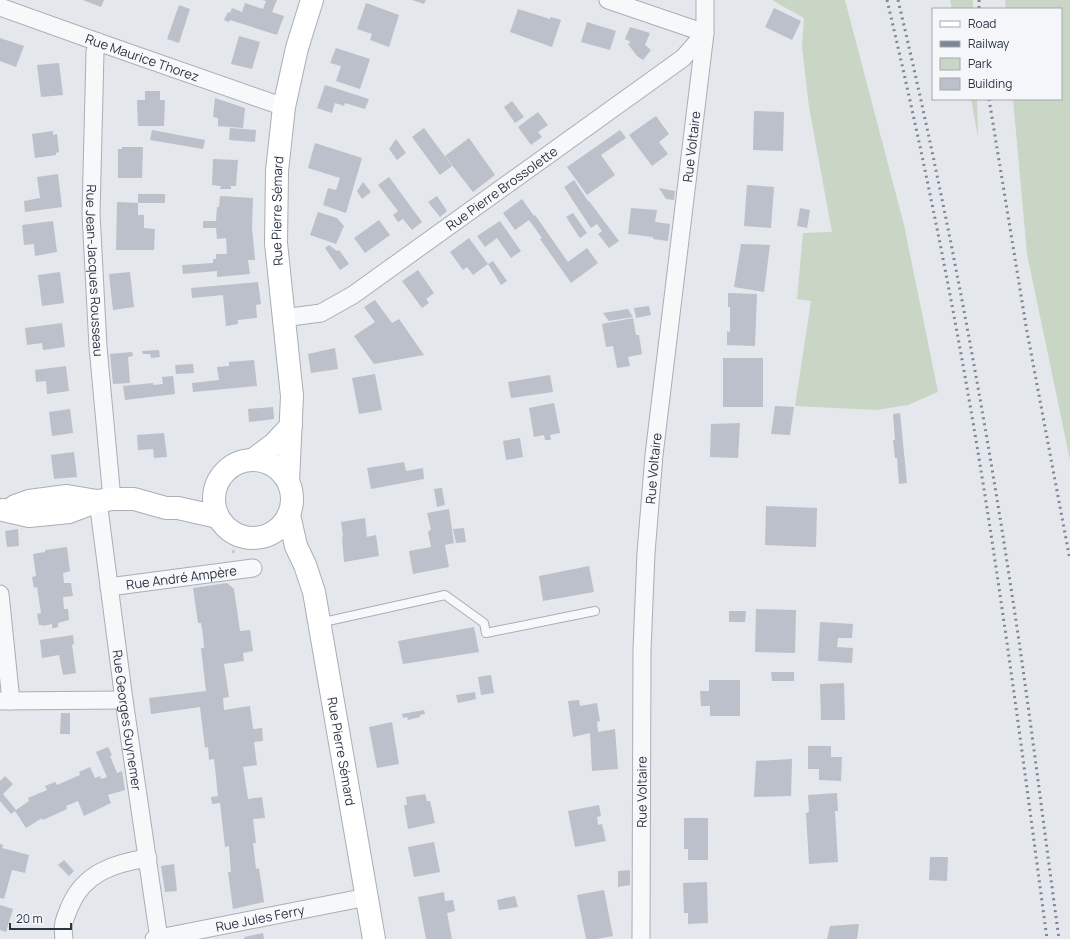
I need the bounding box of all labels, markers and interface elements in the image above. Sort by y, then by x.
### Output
legend [932,8,1062,100]
text: Road [968,15,996,32]
street label: Rue Maurice Thorez [83,29,202,86]
text: Railway [968,35,1010,52]
text: Park [968,55,993,72]
text: Building [968,75,1012,92]
street label: Rue Voltaire [678,110,705,183]
street label: Rue Pierre Brossolette [442,142,561,235]
street label: Rue Pierre Sémard [267,155,288,267]
street label: Rue Jean-Jacques Rousseau [82,184,108,357]
street label: Rue Voltaire [641,431,666,505]
street label: Rue André Ampère [125,561,238,594]
street label: Rue Georges Guynemer [109,649,146,792]
street label: Rue Pierre Sémard [323,696,360,807]
street label: Rue Voltaire [632,756,651,828]
street label: Rue Jules Ferry [214,901,306,936]
scale bar [10,905,71,931]
text: 20 m [16,910,43,927]

